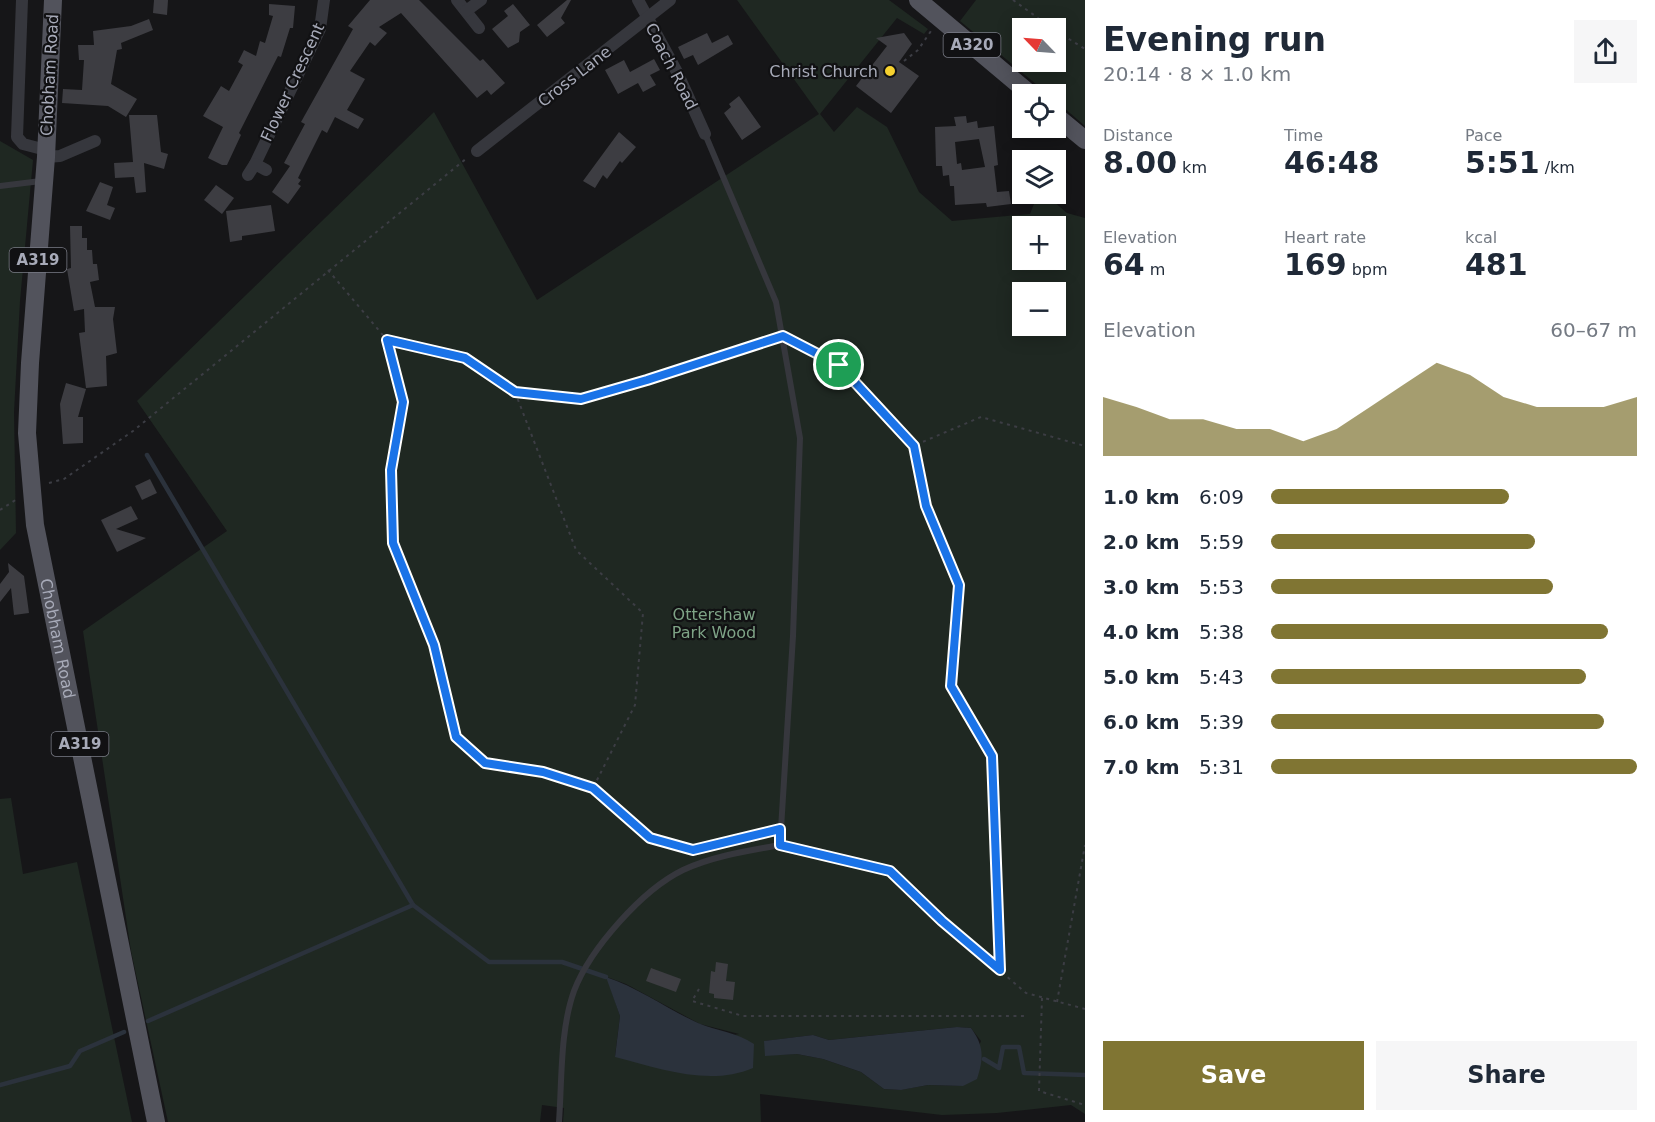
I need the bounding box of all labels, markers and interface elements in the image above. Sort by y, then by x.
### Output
street label: Chobham Road [37,14,62,136]
north arrow [1012,18,1066,72]
map controls [1012,18,1066,336]
street label: Flower Crescent [257,20,328,145]
street label: Coach Road [642,20,702,113]
text: Evening run [1103,20,1326,59]
button: share [1574,20,1637,83]
road number: A320 [944,33,1000,57]
street label: Cross Lane [534,42,615,111]
place label: Christ Church [769,62,878,81]
text: 20:14 · 8 × 1.0 km [1103,62,1291,86]
marker: Christ Church [883,64,897,78]
button: locate [1012,84,1066,138]
text: Distance [1103,126,1173,145]
text: Time [1284,126,1323,145]
text: Pace [1465,126,1502,145]
text: 8.00 [1103,145,1177,180]
text: 46:48 [1284,145,1380,180]
text: 5:51 [1465,145,1540,180]
button: layers [1012,150,1066,204]
text: km [1177,158,1207,177]
text: /km [1540,158,1575,177]
button: + [1012,216,1066,270]
text: Elevation [1103,228,1177,247]
text: Heart rate [1284,228,1366,247]
text: kcal [1465,228,1497,247]
text: 64 [1103,247,1145,282]
text: 169 [1284,247,1347,282]
text: 481 [1465,247,1528,282]
road number: A319 [9,248,66,272]
text: m [1145,260,1165,279]
text: bpm [1347,260,1388,279]
button: − [1012,282,1066,336]
text: Elevation [1103,318,1196,342]
text: 60–67 m [1550,318,1637,342]
pin [813,339,864,390]
icon: arrive [822,348,855,381]
text: 1.0 km [1103,485,1180,509]
text: 6:09 [1199,485,1244,509]
text: 2.0 km [1103,530,1180,554]
text: 5:59 [1199,530,1244,554]
text: 3.0 km [1103,575,1180,599]
text: 5:53 [1199,575,1244,599]
street label: Chobham Road [36,577,79,700]
park label: Ottershaw Park Wood [672,605,756,642]
text: 4.0 km [1103,620,1180,644]
text: 5:38 [1199,620,1244,644]
text: 5.0 km [1103,665,1180,689]
text: 5:43 [1199,665,1244,689]
text: 6.0 km [1103,710,1180,734]
text: 5:39 [1199,710,1244,734]
road number: A319 [52,732,109,756]
text: 7.0 km [1103,755,1180,779]
text: 5:31 [1199,755,1244,779]
button: Save [1103,1041,1364,1110]
button: Share [1376,1041,1637,1110]

